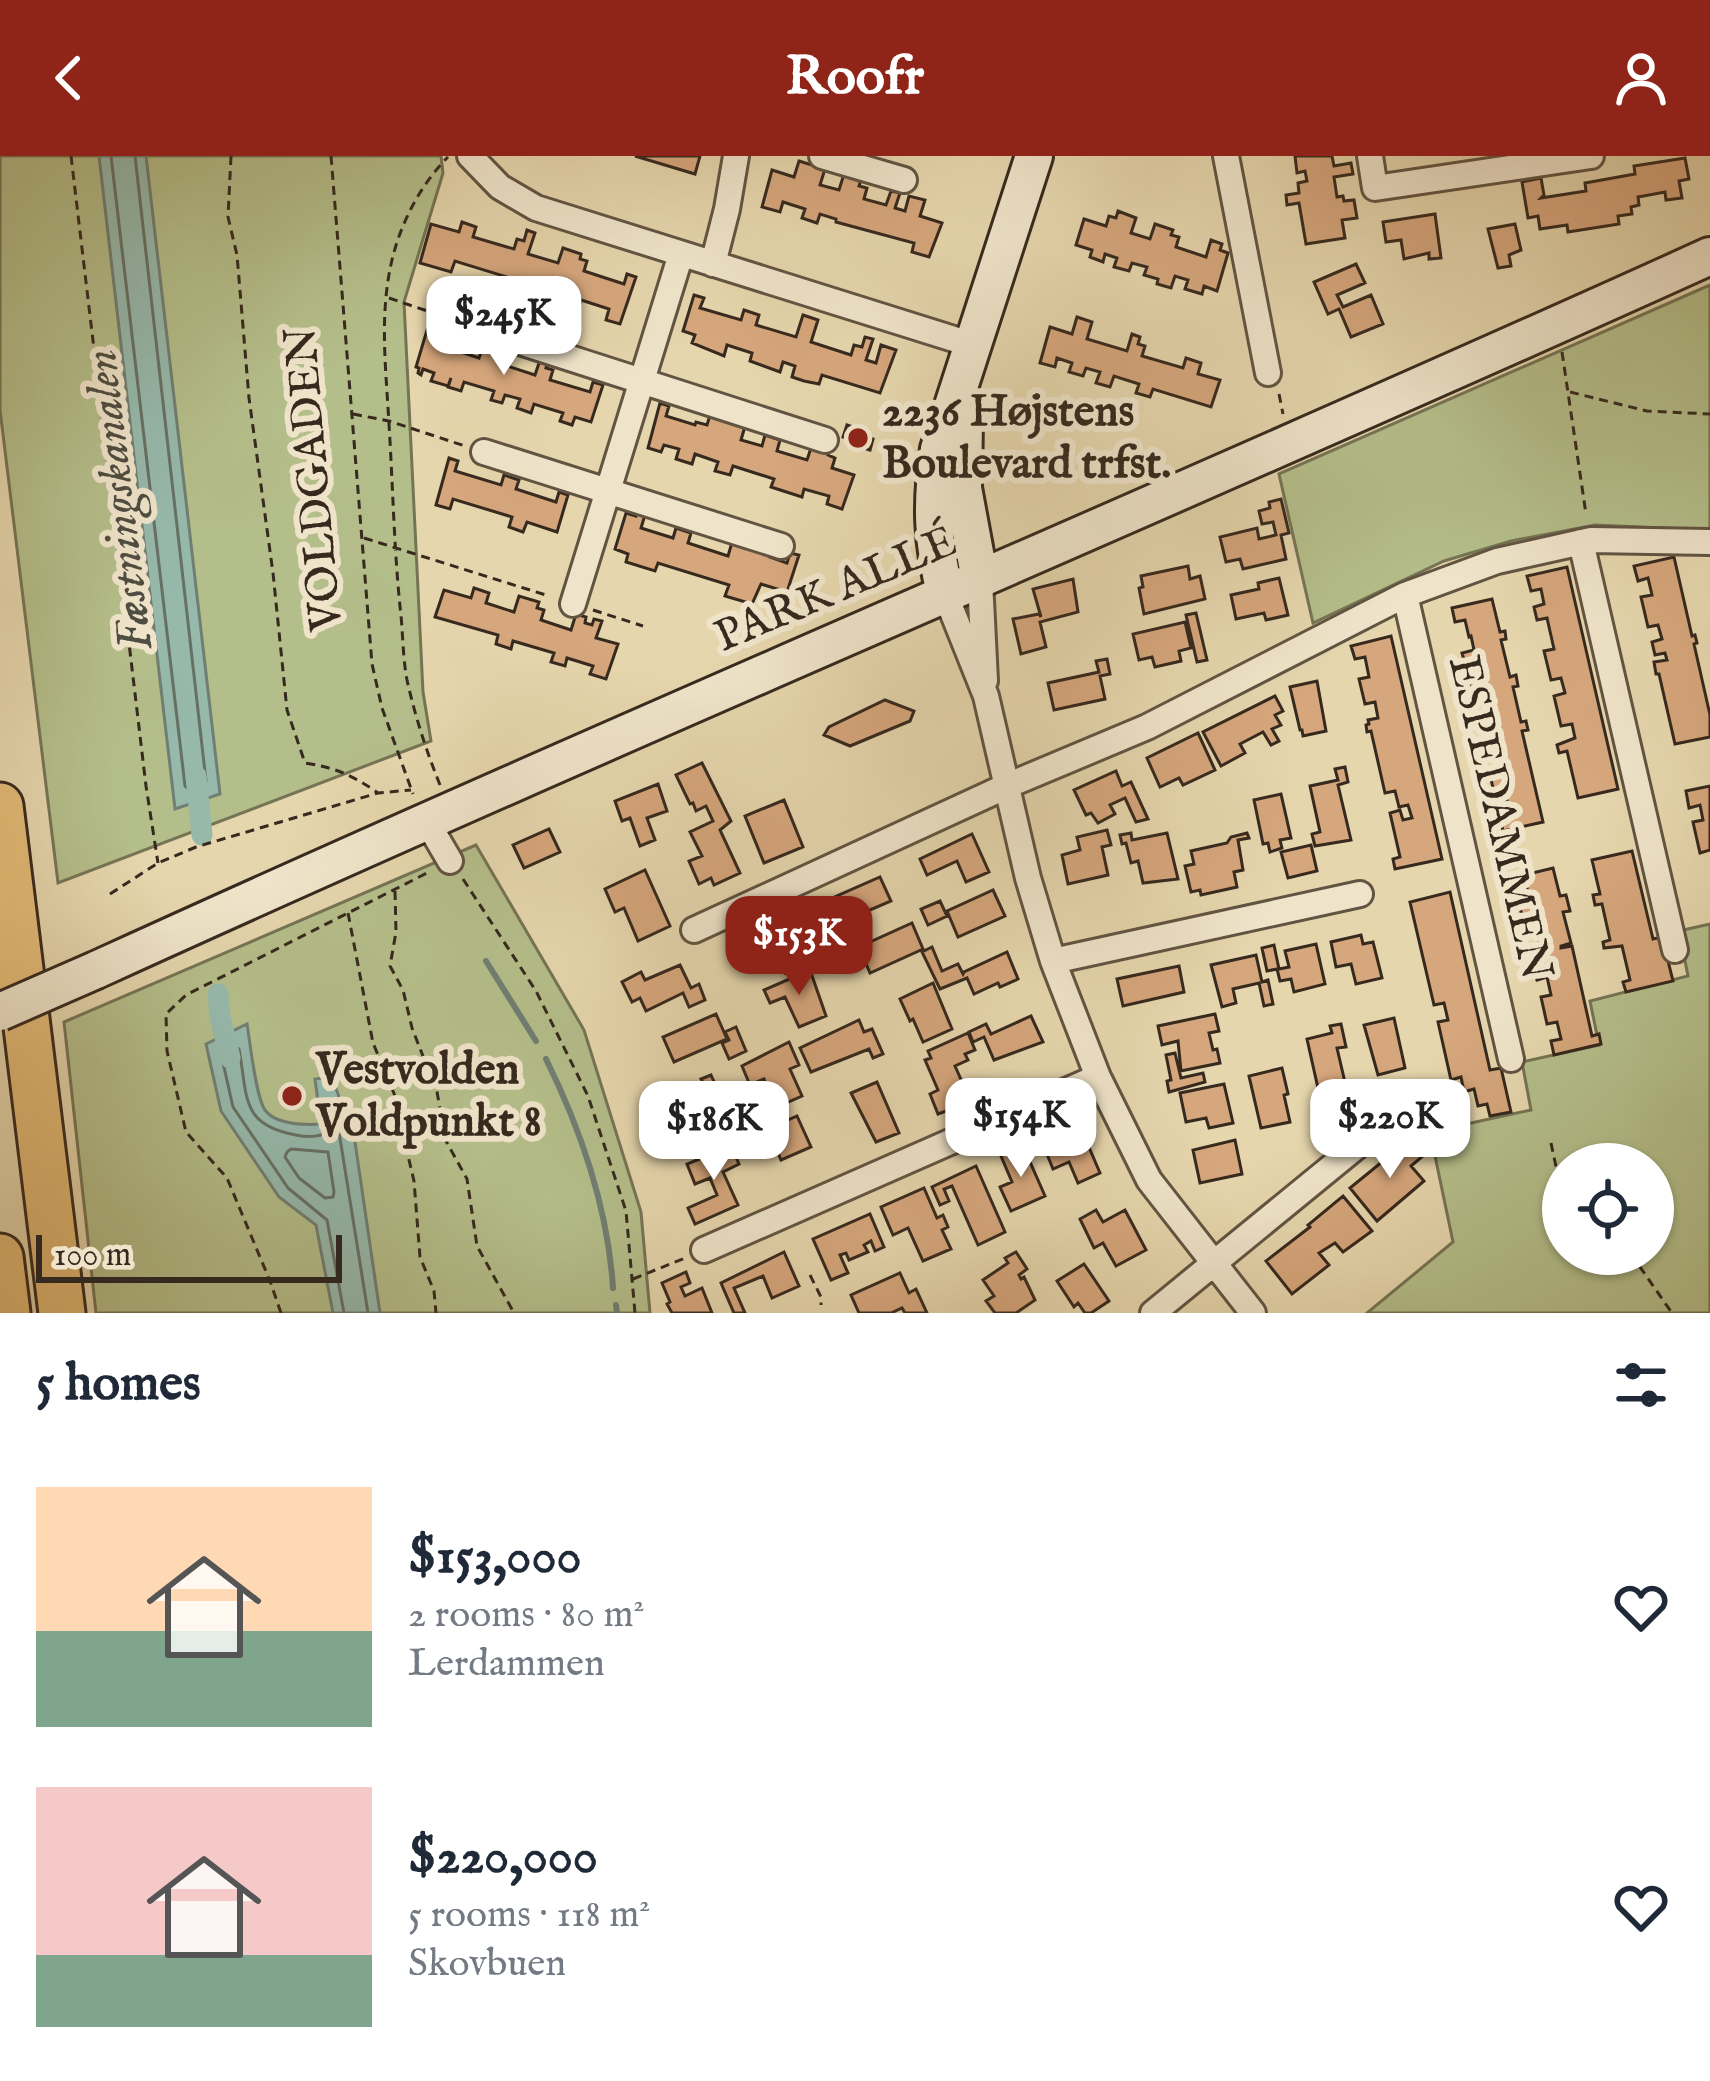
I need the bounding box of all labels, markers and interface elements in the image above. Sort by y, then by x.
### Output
text: Roofr [786,44,924,113]
icon: back [36,45,102,111]
icon: person [1608,45,1674,111]
pin: $245K [420,276,588,378]
text: $245K [453,290,555,339]
street label: VOLDGADEN [273,324,357,635]
water label: Fæstningskanalen [72,346,168,654]
place label: 2236 Højstens Boulevard trfst. [882,384,1171,493]
marker: 2236 Højstens Boulevard trfst. [845,425,871,451]
street label: PARK ALLÉ [706,514,966,666]
street label: ESPEDAMMEN [1434,650,1564,986]
pin: $153K [715,896,883,998]
text: $153K [752,910,846,959]
place label: Vestvolden Voldpunkt 8 [315,1042,542,1151]
pin: $154K [937,1078,1105,1180]
pin: $220K [1306,1079,1474,1181]
pin: $186K [630,1081,798,1183]
marker: Vestvolden Voldpunkt 8 [279,1083,305,1109]
text: $154K [972,1092,1070,1141]
text: $220K [1337,1093,1443,1142]
text: $186K [666,1095,762,1144]
map controls [1542,1143,1674,1275]
button: locate [1542,1143,1674,1275]
scale bar [36,1229,342,1282]
text: 100 m [54,1235,131,1277]
icon: filters [1608,1352,1674,1418]
text: 5 homes [36,1353,201,1418]
text: $153,000 [408,1526,582,1591]
icon: home [132,1535,276,1679]
icon: heart [1608,1574,1674,1640]
text: 2 rooms · 80 m² [408,1591,645,1640]
text: Lerdammen [408,1640,605,1689]
text: $220,000 [408,1826,598,1891]
icon: home [132,1835,276,1979]
icon: heart [1608,1874,1674,1940]
text: 5 rooms · 118 m² [408,1891,650,1940]
text: Skovbuen [408,1940,566,1989]

